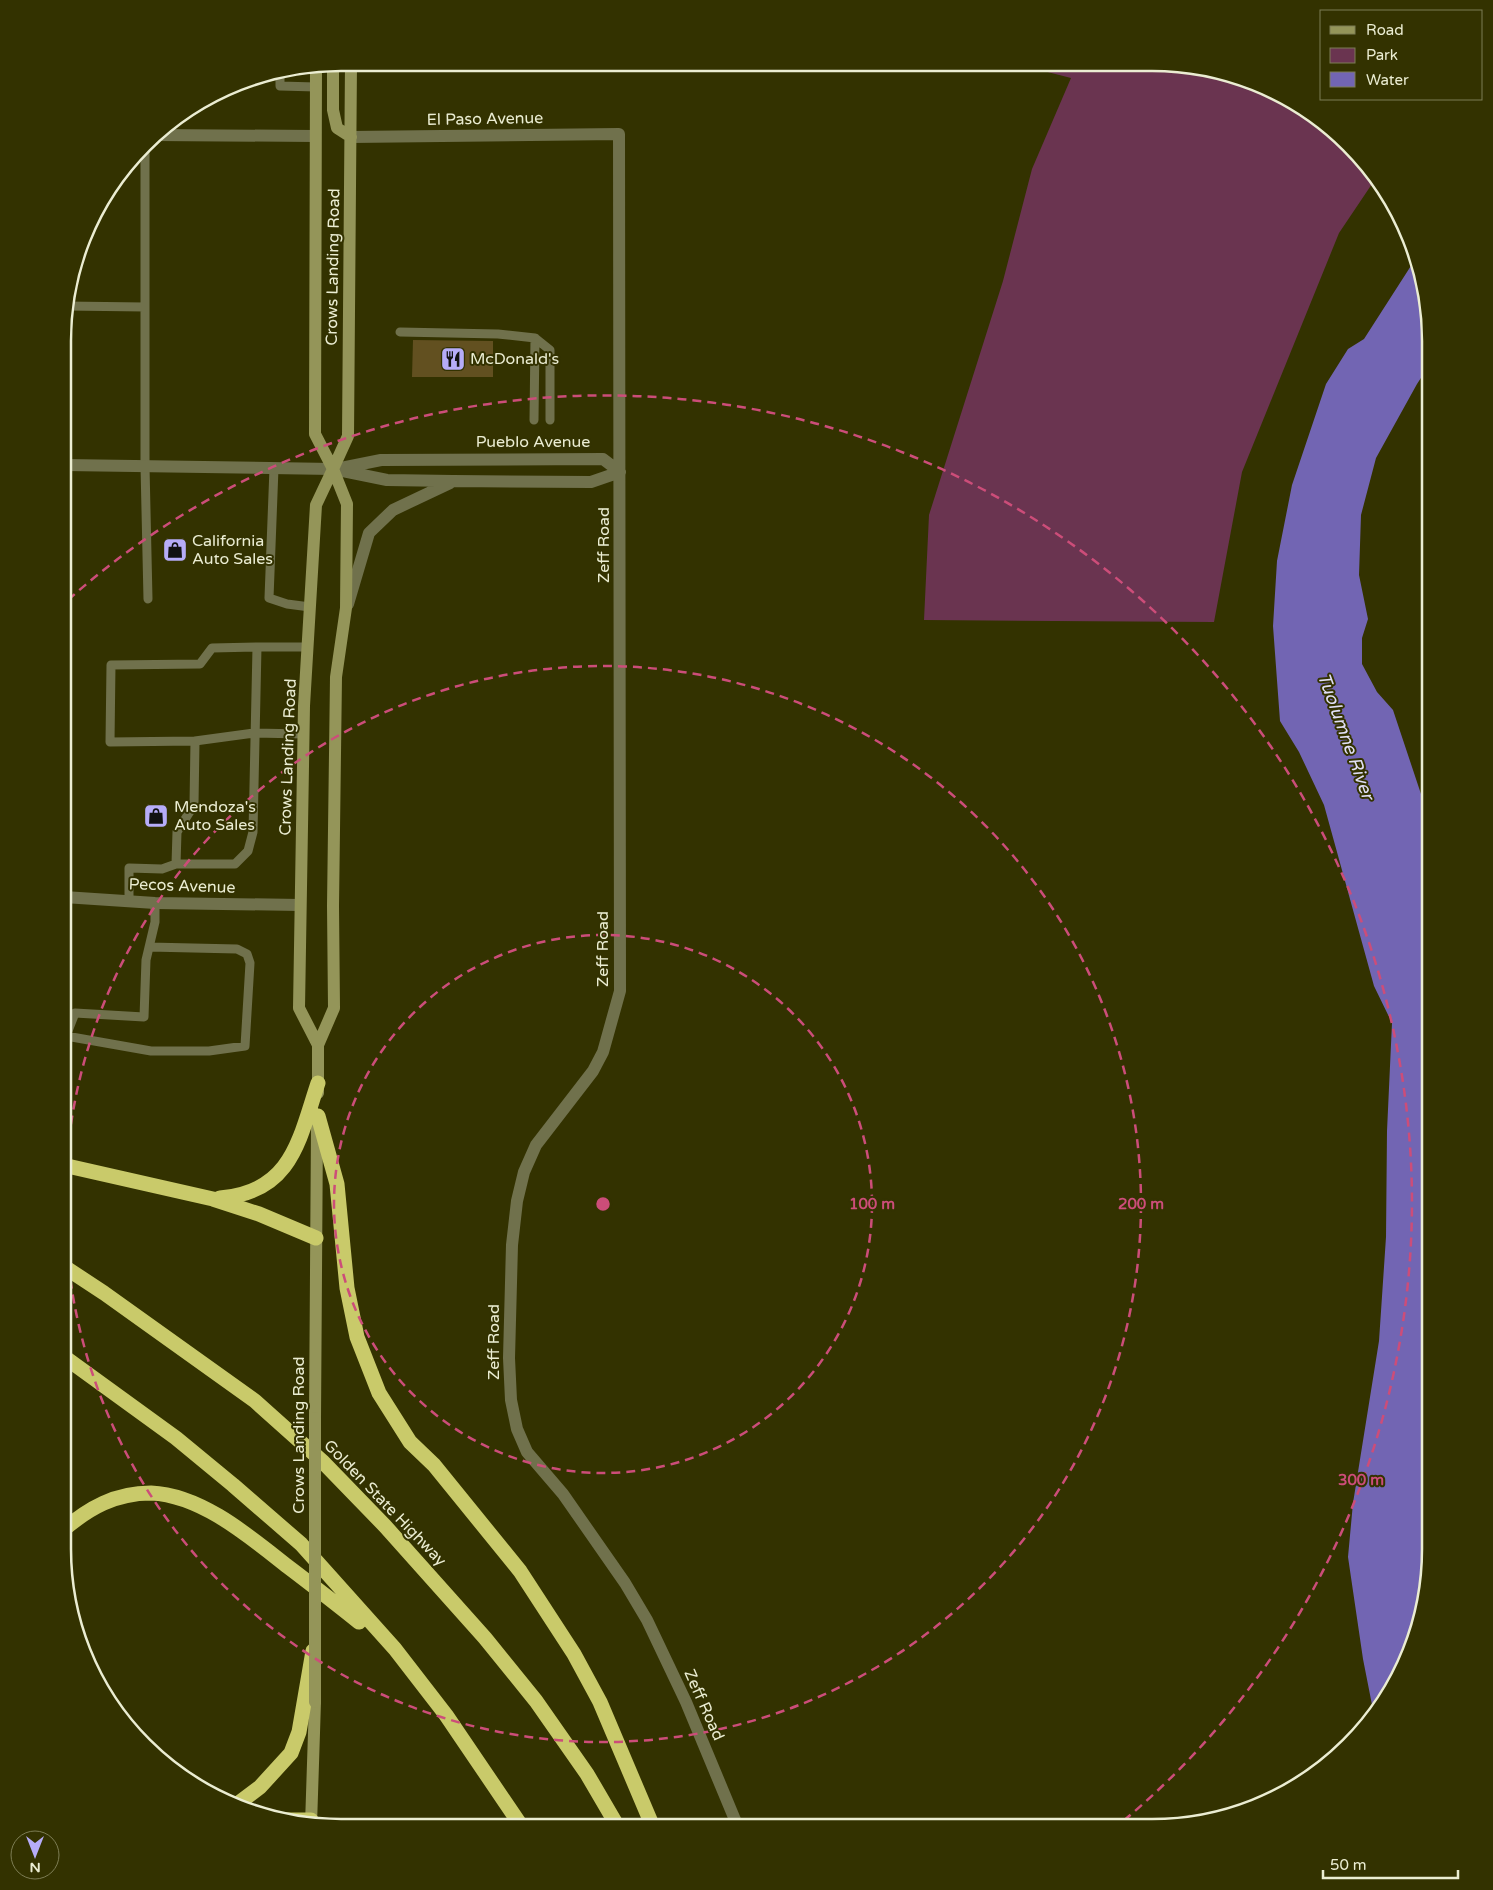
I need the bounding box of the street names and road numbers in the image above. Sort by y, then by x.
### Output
street label: El Paso Avenue [427,108,543,130]
street label: Crows Landing Road [322,188,344,346]
street label: Pueblo Avenue [476,432,590,452]
street label: Zeff Road [594,507,614,583]
street label: Crows Landing Road [275,678,301,836]
street label: Pecos Avenue [128,874,236,898]
street label: Zeff Road [593,911,613,987]
street label: Zeff Road [484,1304,504,1380]
street label: Crows Landing Road [289,1356,309,1514]
street label: Golden State Highway [319,1436,451,1571]
street label: Zeff Road [679,1666,729,1744]

